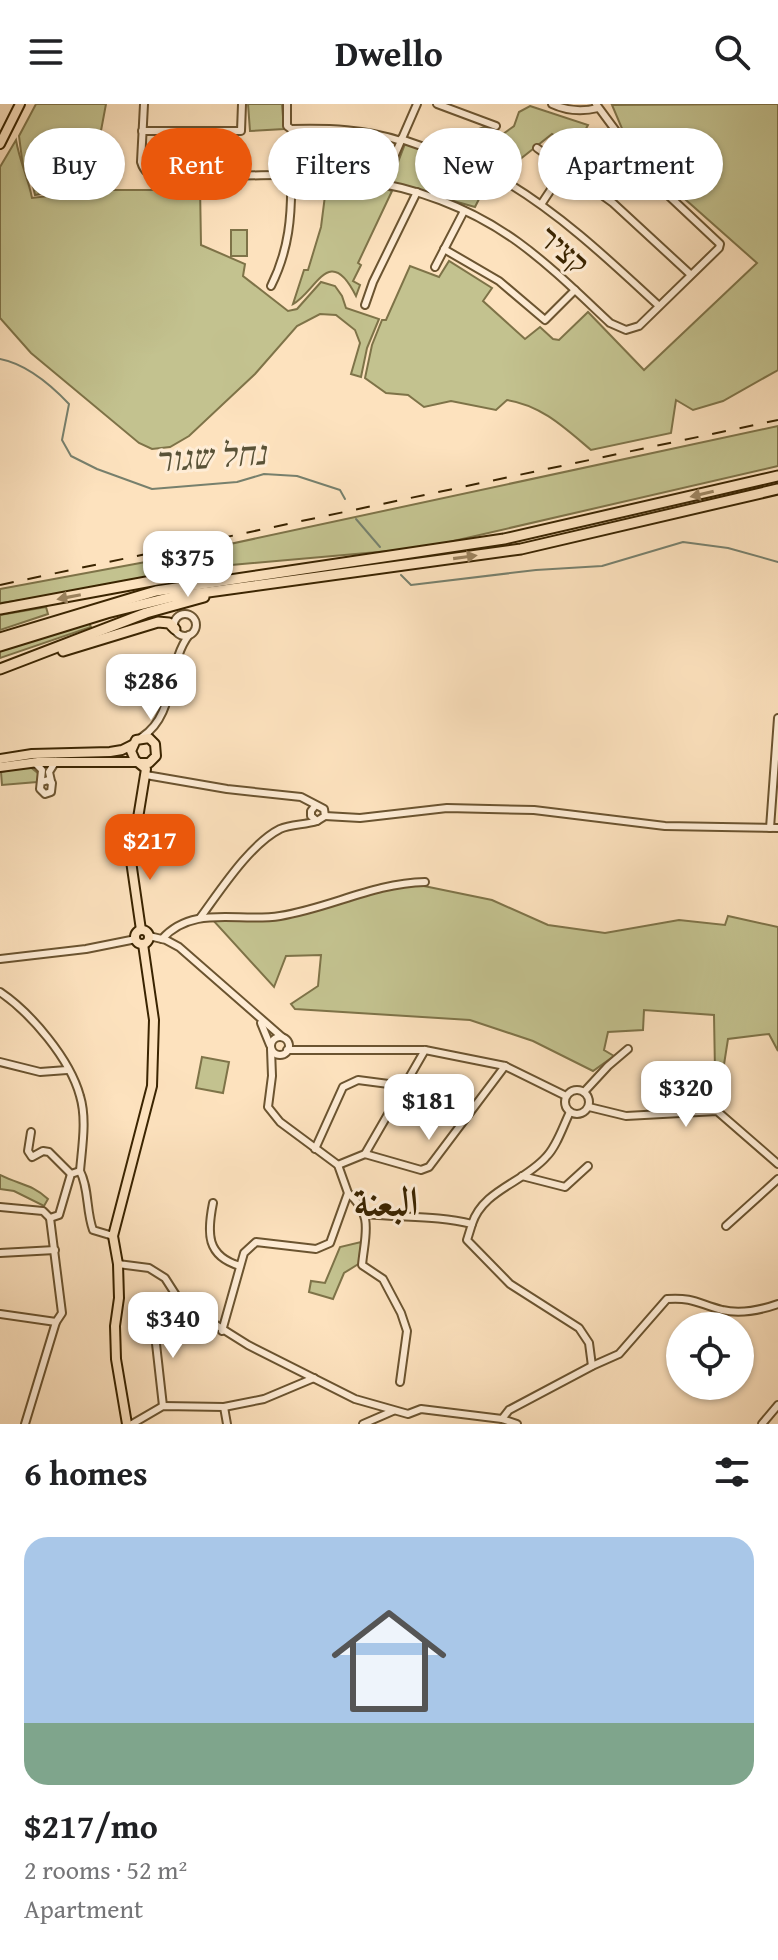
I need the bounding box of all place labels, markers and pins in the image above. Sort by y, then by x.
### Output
pin: $375 [141,531,235,599]
pin: $286 [104,654,198,722]
pin: $217 [103,814,197,882]
pin: $320 [639,1061,733,1129]
pin: $181 [382,1074,476,1142]
pin: $340 [126,1292,220,1360]

